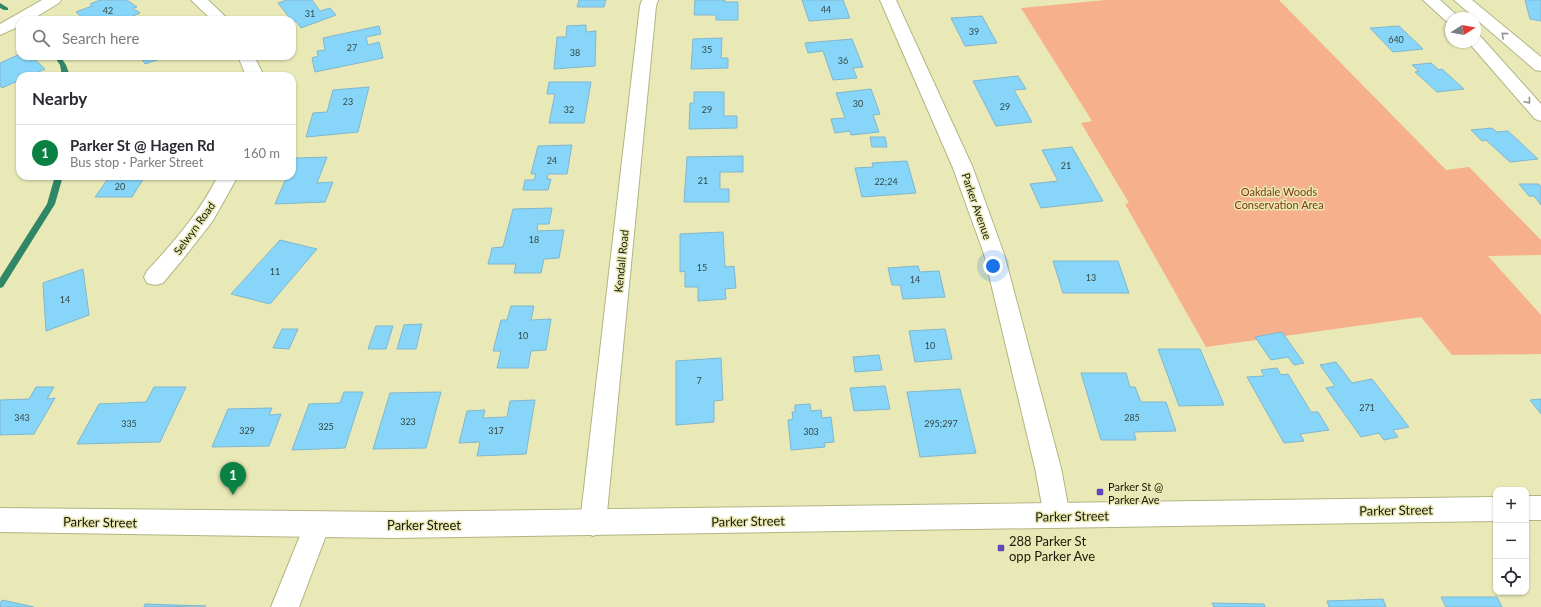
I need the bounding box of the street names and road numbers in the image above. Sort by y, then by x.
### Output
street label: Parker Avenue [960,171,995,241]
street label: Selwyn Road [171,199,217,257]
street label: Kendall Road [611,229,631,293]
street label: Parker Street [1359,501,1433,519]
street label: Parker Street [1035,507,1109,525]
street label: Parker Street [711,512,785,530]
street label: Parker Street [63,513,137,531]
street label: Parker Street [387,517,461,533]

